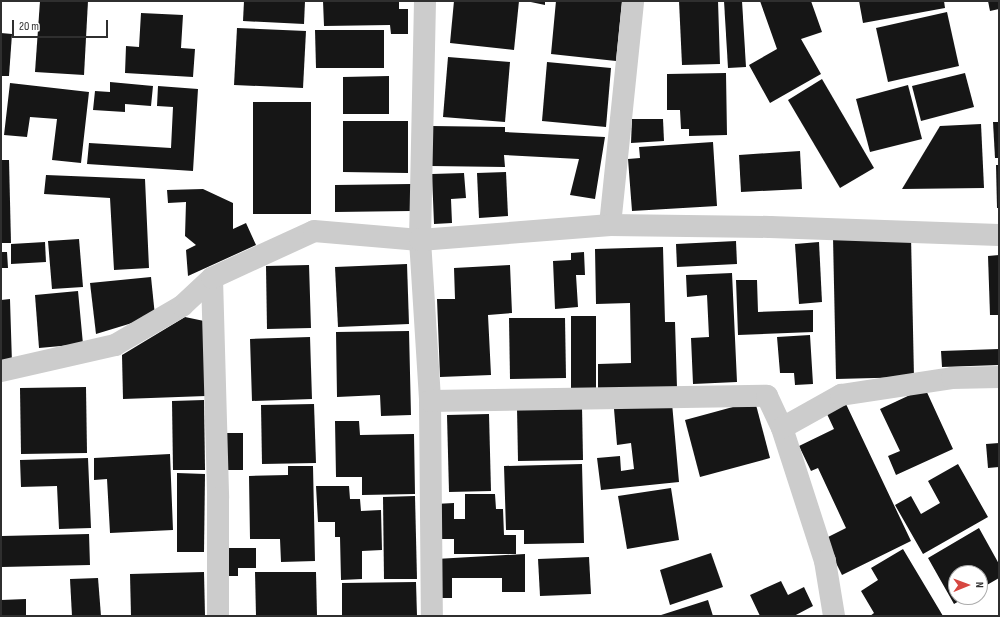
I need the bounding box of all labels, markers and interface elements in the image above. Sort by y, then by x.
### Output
scale bar [14,12,110,38]
text: 20 m [19,19,39,34]
north arrow [948,565,988,605]
text: N [973,582,986,588]

